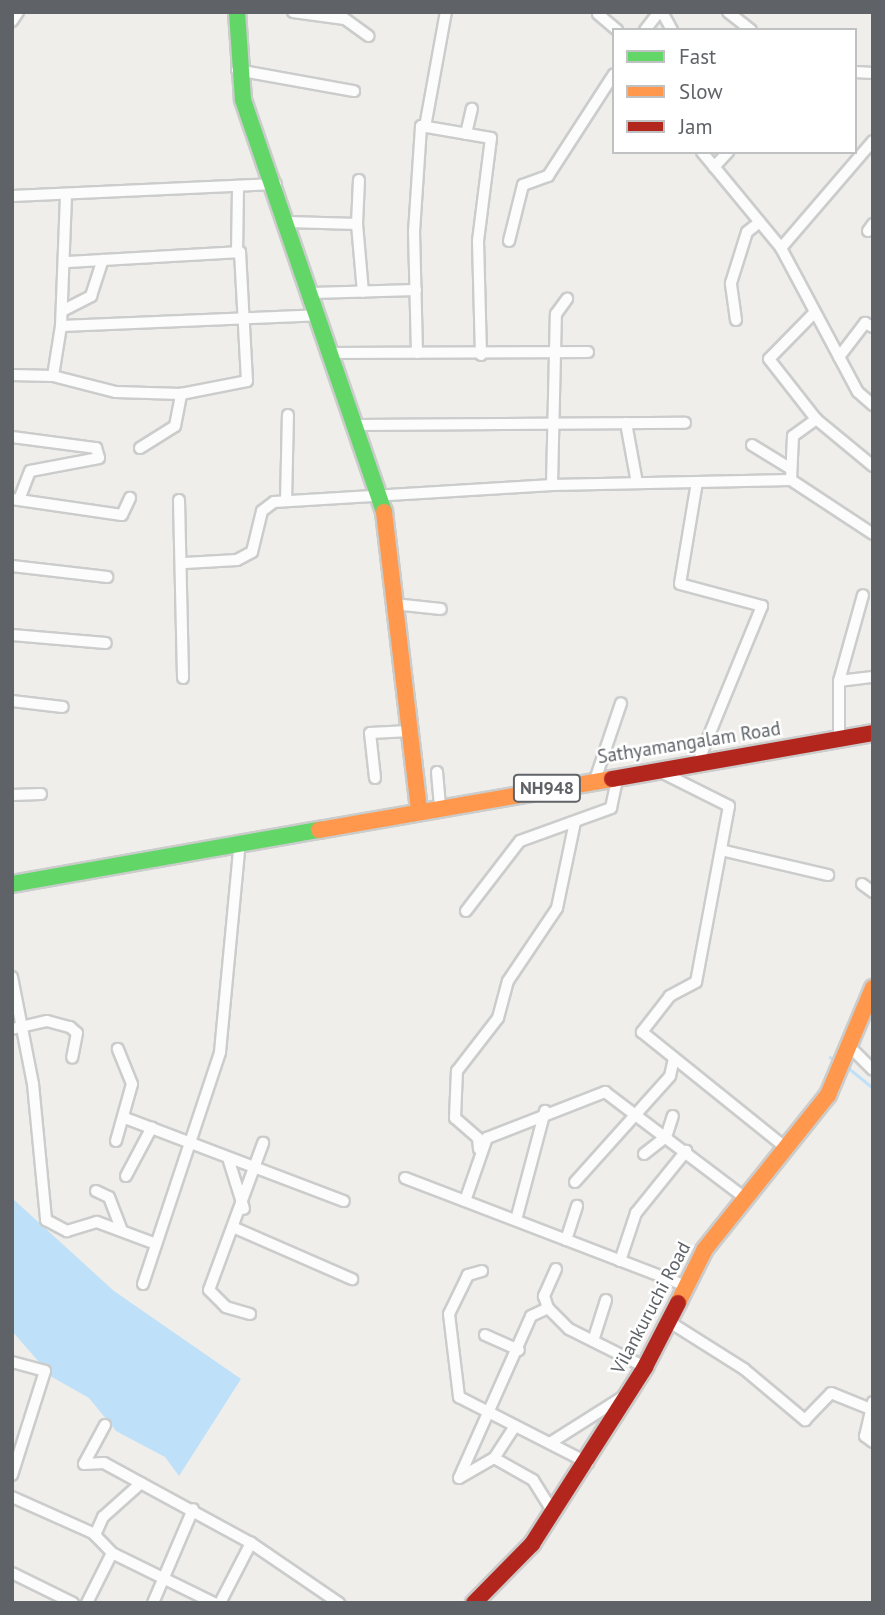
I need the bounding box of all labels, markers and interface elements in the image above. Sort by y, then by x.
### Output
legend [612,28,857,154]
text: Fast [679,43,716,70]
text: Slow [679,78,723,105]
text: Jam [679,113,713,140]
street label: Sathyamangalam Road [596,717,782,769]
road number: NH948 [512,774,582,802]
street label: Vilankuruchi Road [607,1238,695,1378]

